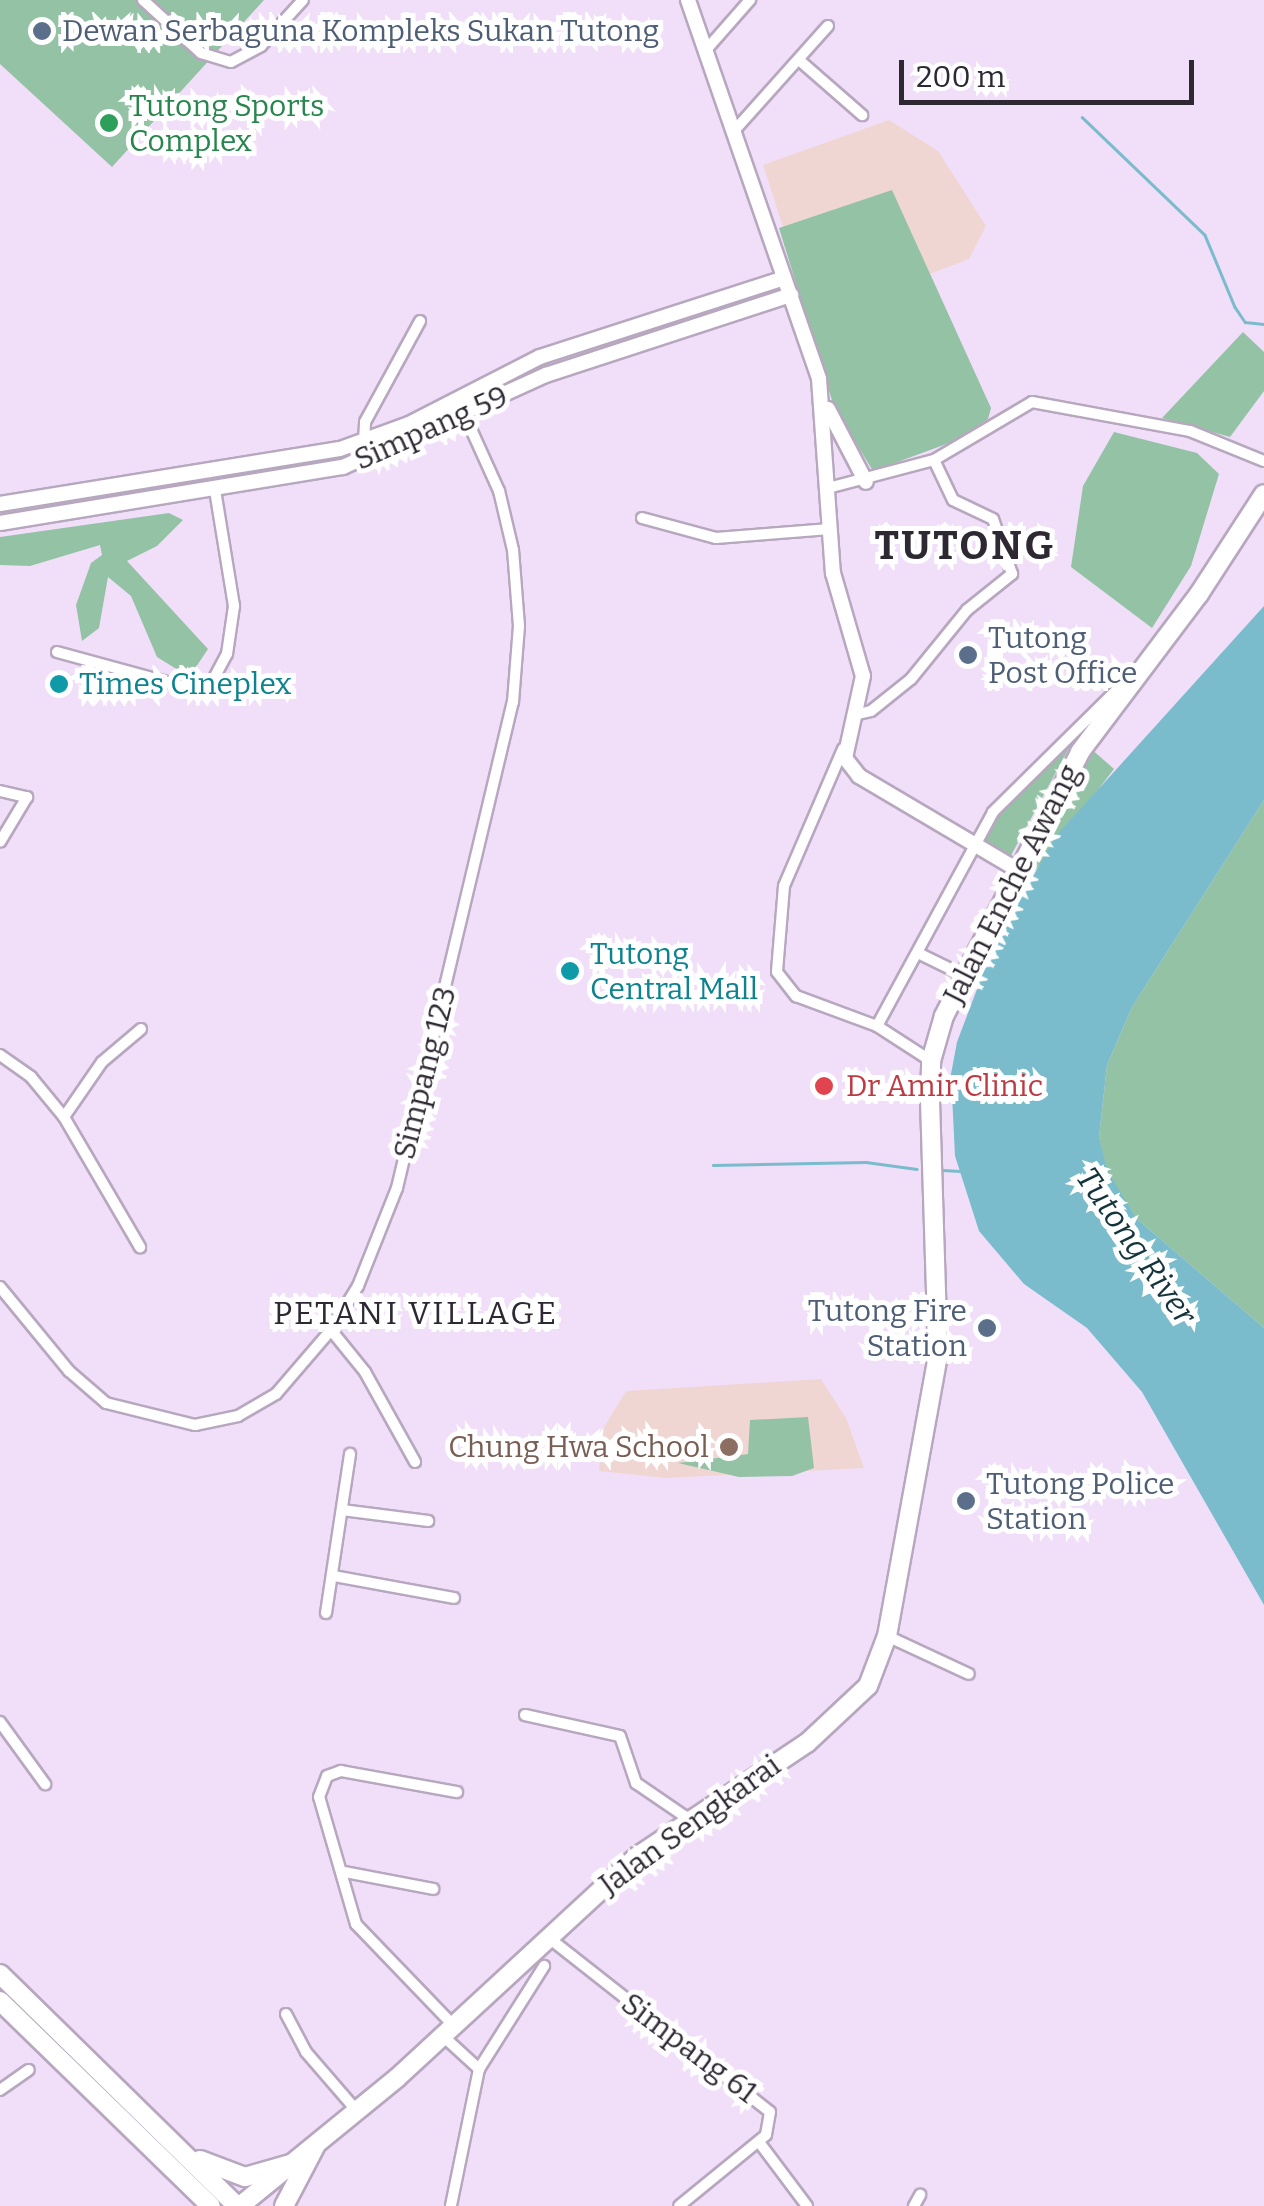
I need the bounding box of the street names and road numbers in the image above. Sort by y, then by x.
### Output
street label: Simpang 59 [349,378,513,478]
street label: Jalan Enche Awang [936,758,1088,1010]
street label: Simpang 123 [386,983,464,1163]
street label: Jalan Sengkarai [592,1747,788,1903]
street label: Simpang 61 [614,1985,764,2111]

